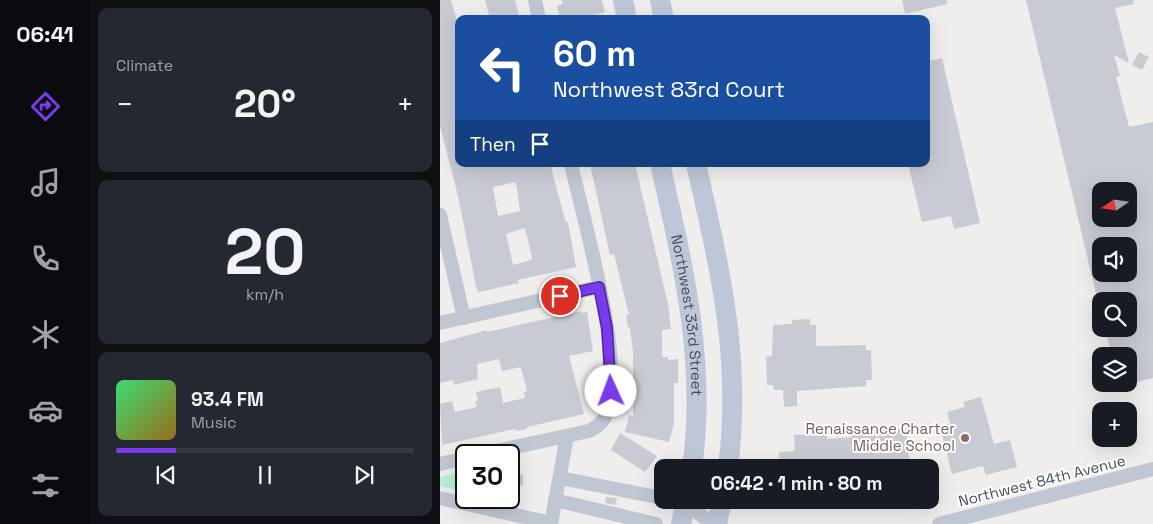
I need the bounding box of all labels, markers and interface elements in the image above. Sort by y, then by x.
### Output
text: 06:41 [16,20,74,48]
text: 60 m [553,32,636,76]
icon: left [470,35,535,100]
text: Climate [116,55,173,76]
text: Northwest 83rd Court [553,75,785,103]
text: 20° [234,80,296,128]
text: − [116,86,133,122]
text: + [397,86,414,122]
icon: directions [28,89,63,124]
icon: arrive [526,130,554,158]
text: Then [470,132,516,157]
icon: music [28,165,63,200]
north arrow [1092,182,1138,228]
map controls [1092,182,1137,447]
text: 20 [225,210,305,293]
street label: Northwest 33rd Street [667,233,707,396]
button: sound [1092,237,1137,282]
icon: phone [28,241,63,276]
pin [539,275,581,317]
icon: arrive [546,282,574,310]
text: km/h [246,284,284,305]
button: search [1092,292,1137,337]
icon: climate [28,317,63,352]
button: layers [1092,347,1137,392]
position arrow [584,364,636,416]
text: 93.4 FM [191,387,264,412]
icon: car [28,393,63,428]
button: + [1092,402,1137,447]
text: Music [191,412,237,433]
place label: Renaissance Charter Middle School [806,419,955,455]
marker: Renaissance Charter Middle School [959,432,971,444]
speed limit sign: 30 [455,444,520,509]
street label: Northwest 84th Avenue [956,451,1128,510]
icon: previous [152,461,180,489]
icon: pause [251,461,279,489]
icon: next [350,461,378,489]
icon: filters [28,468,63,503]
text: 06:42 · 1 min · 80 m [711,471,882,496]

